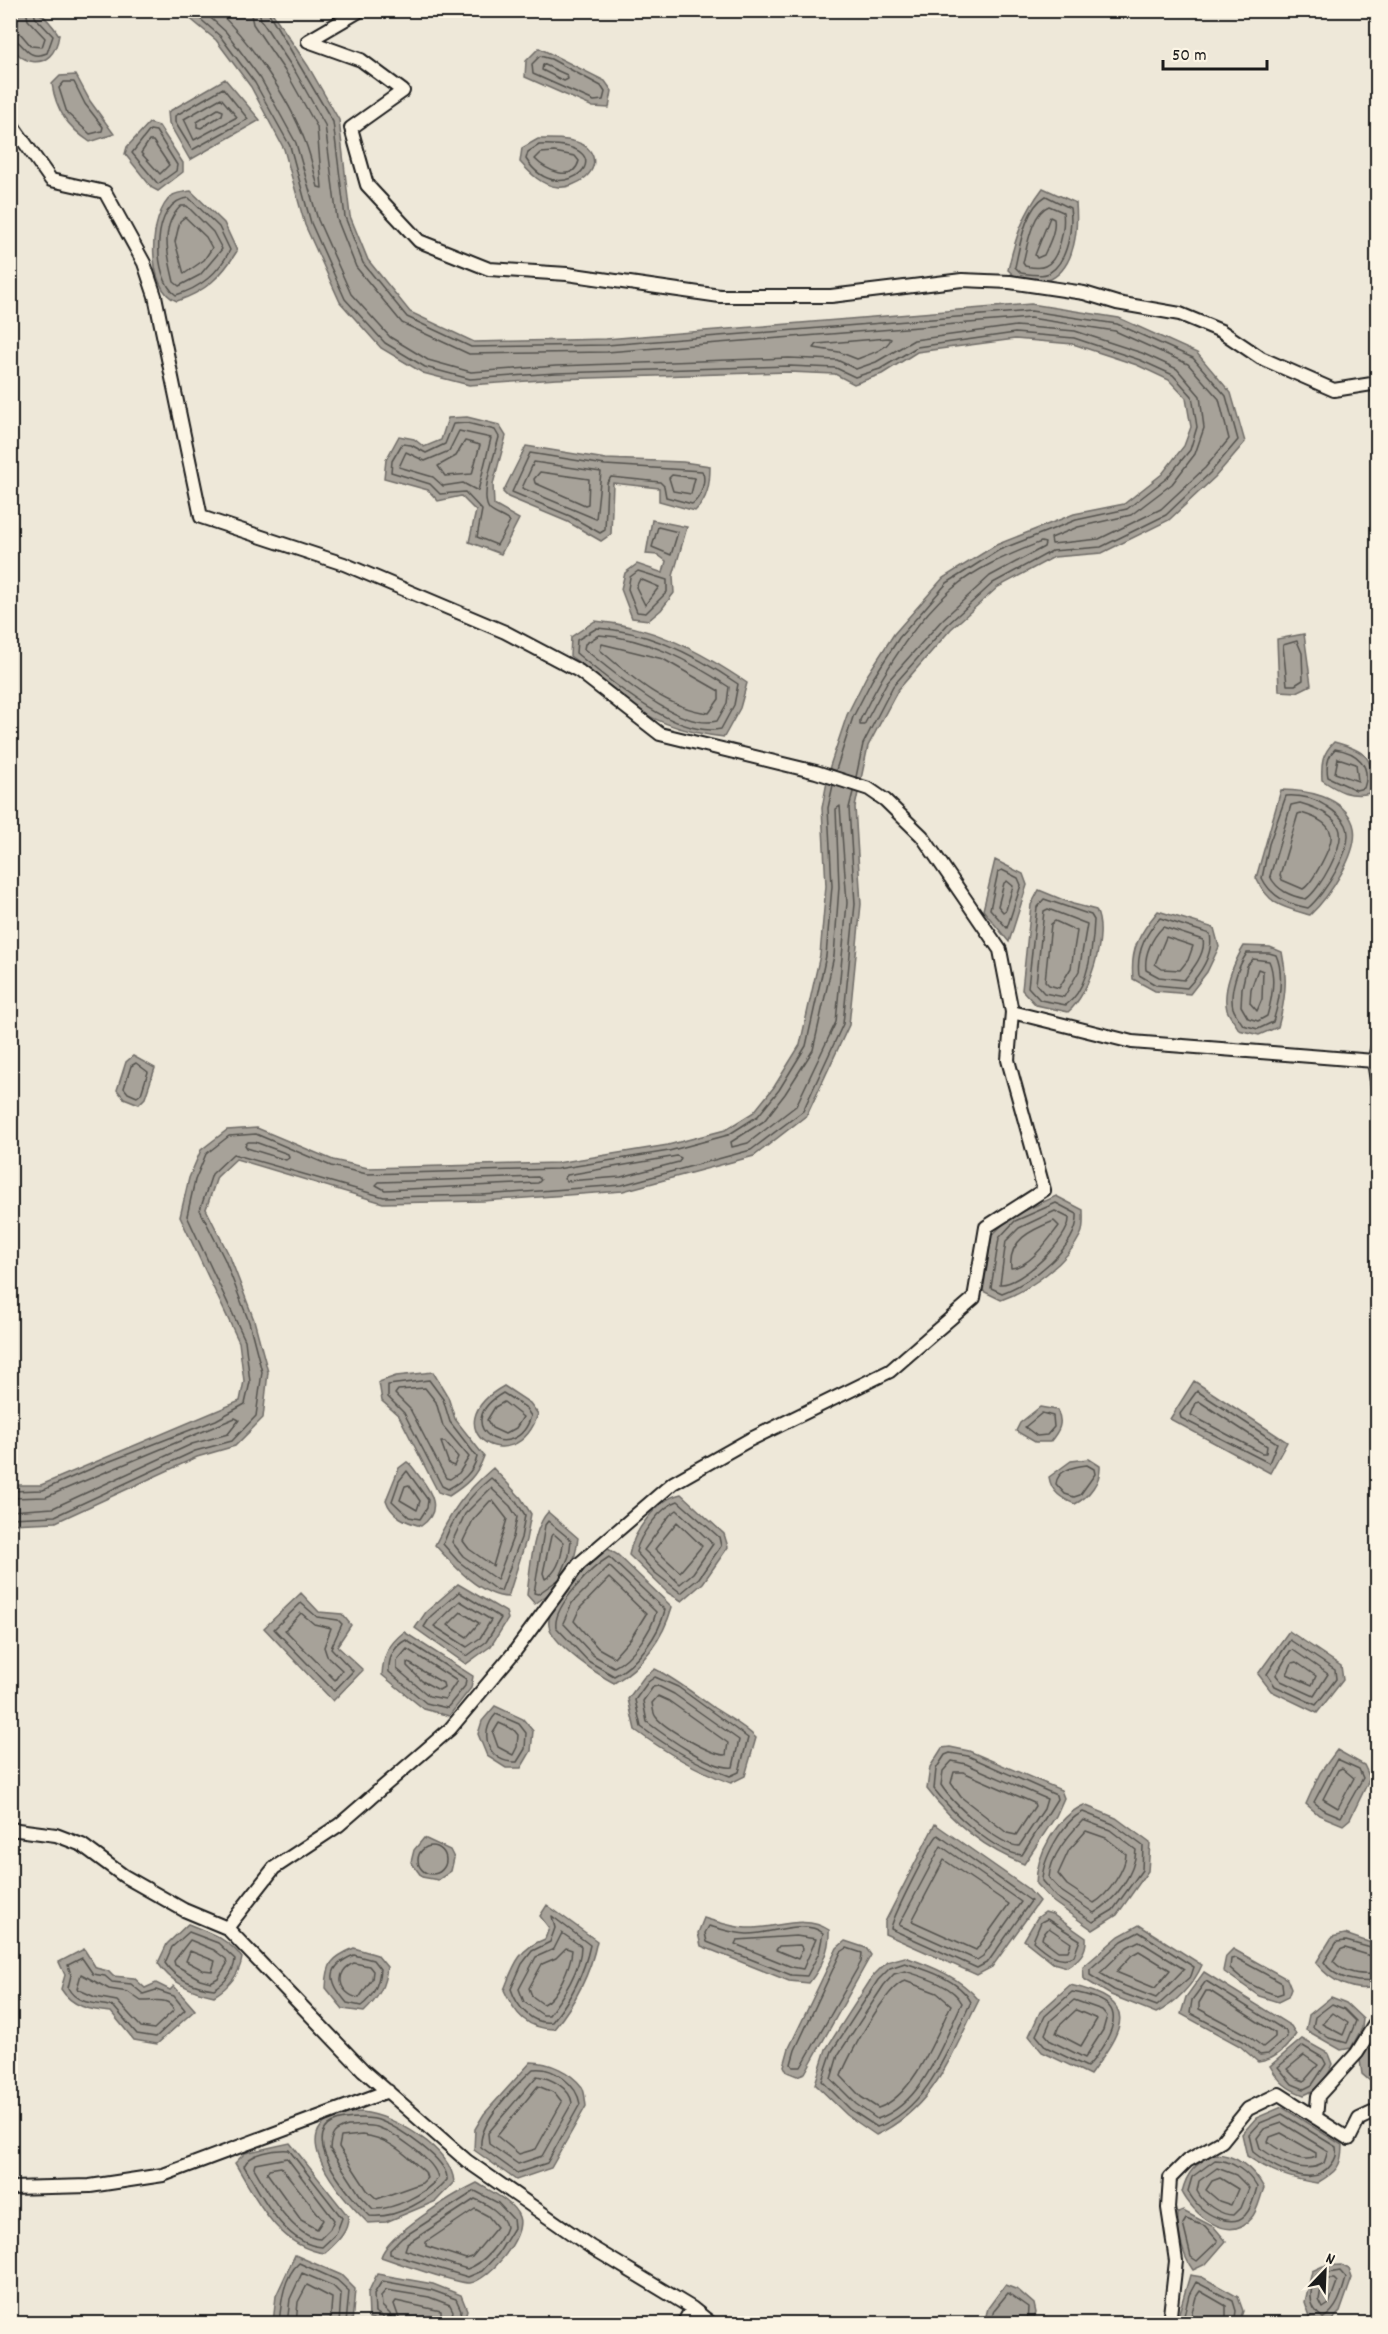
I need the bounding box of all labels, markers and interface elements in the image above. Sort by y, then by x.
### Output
scale bar [1163,33,1266,71]
text: 50 m [1172,44,1207,69]
north arrow [1295,2241,1355,2301]
text: N [1322,2247,1338,2272]

